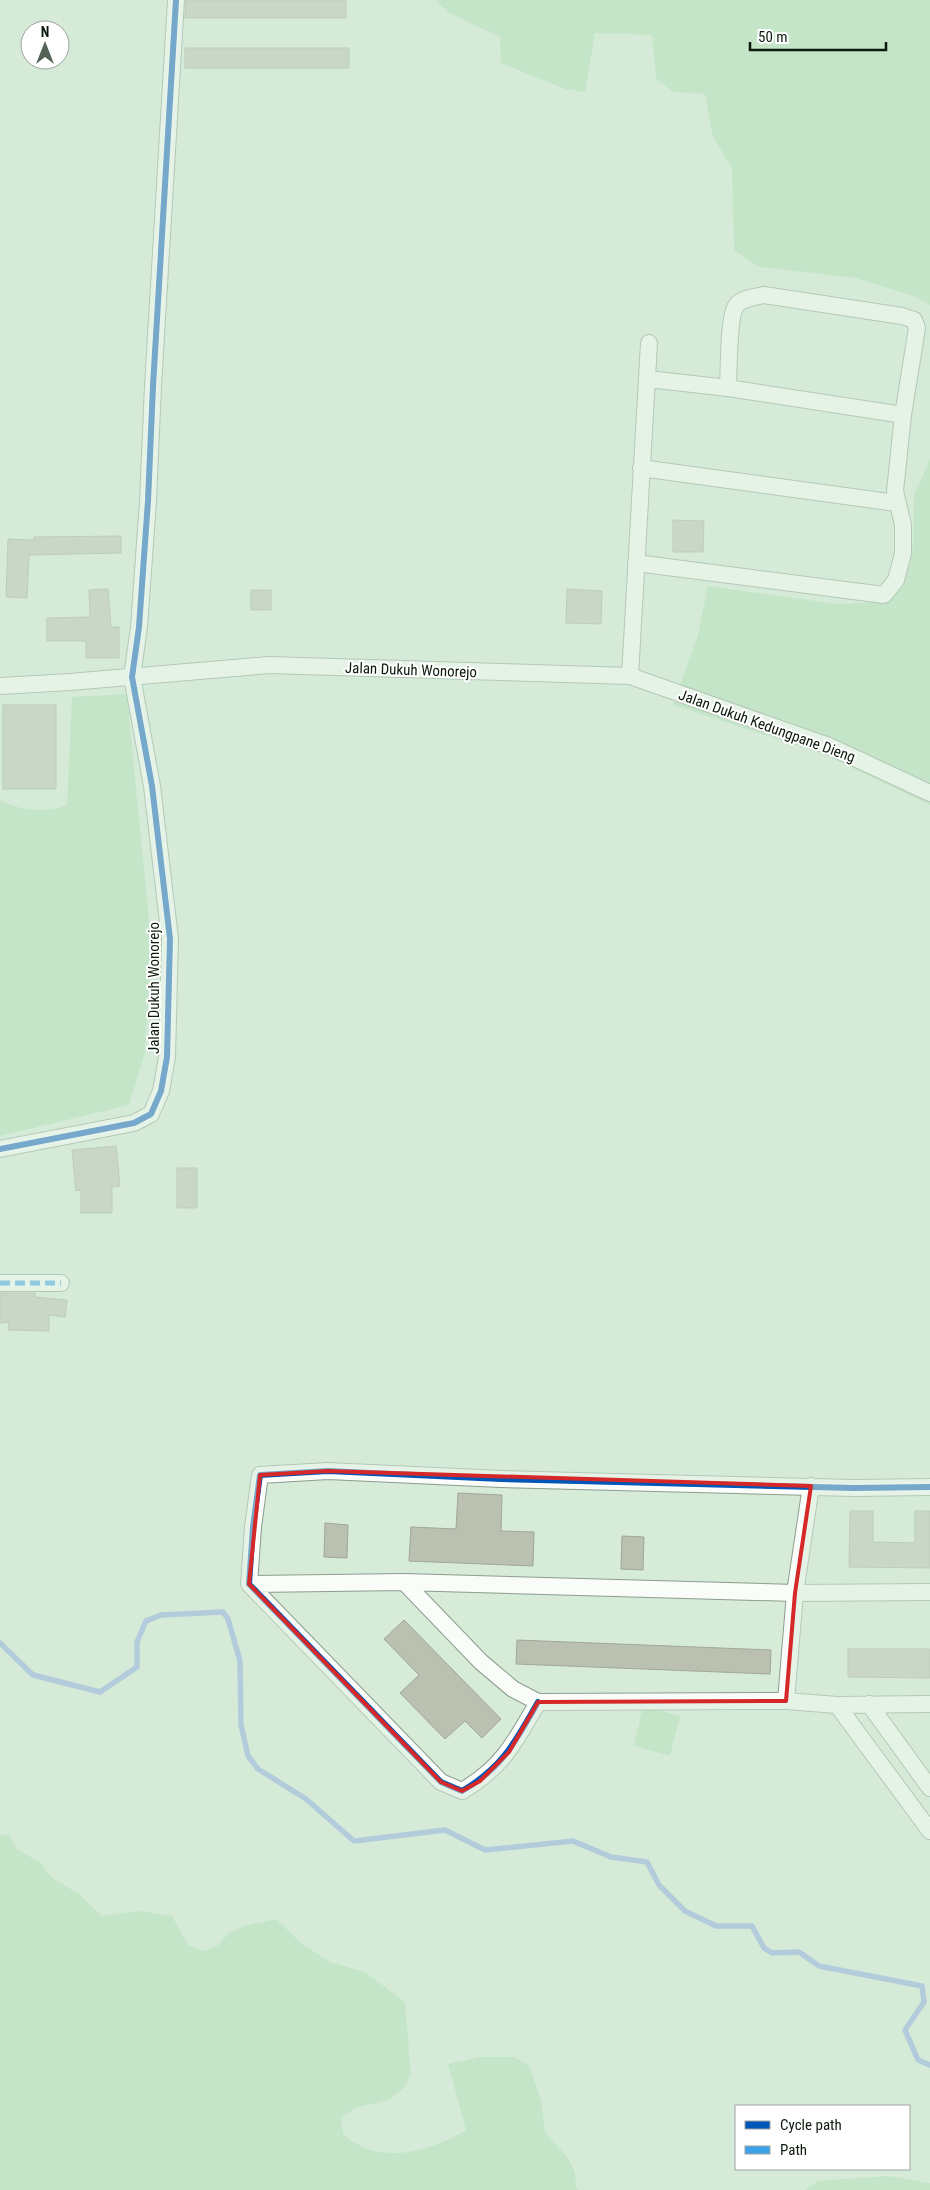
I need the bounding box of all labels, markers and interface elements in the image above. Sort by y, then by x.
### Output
north arrow [20,20,70,70]
scale bar [750,20,886,52]
text: N [41,24,49,40]
text: 50 m [758,28,788,46]
street label: Jalan Dukuh Wonorejo [345,659,477,681]
street label: Jalan Dukuh Kedungpane Dieng [676,686,858,766]
street label: Jalan Dukuh Wonorejo [145,922,163,1054]
legend [735,2105,910,2170]
text: Cycle path [780,2116,842,2134]
text: Path [780,2141,807,2159]

